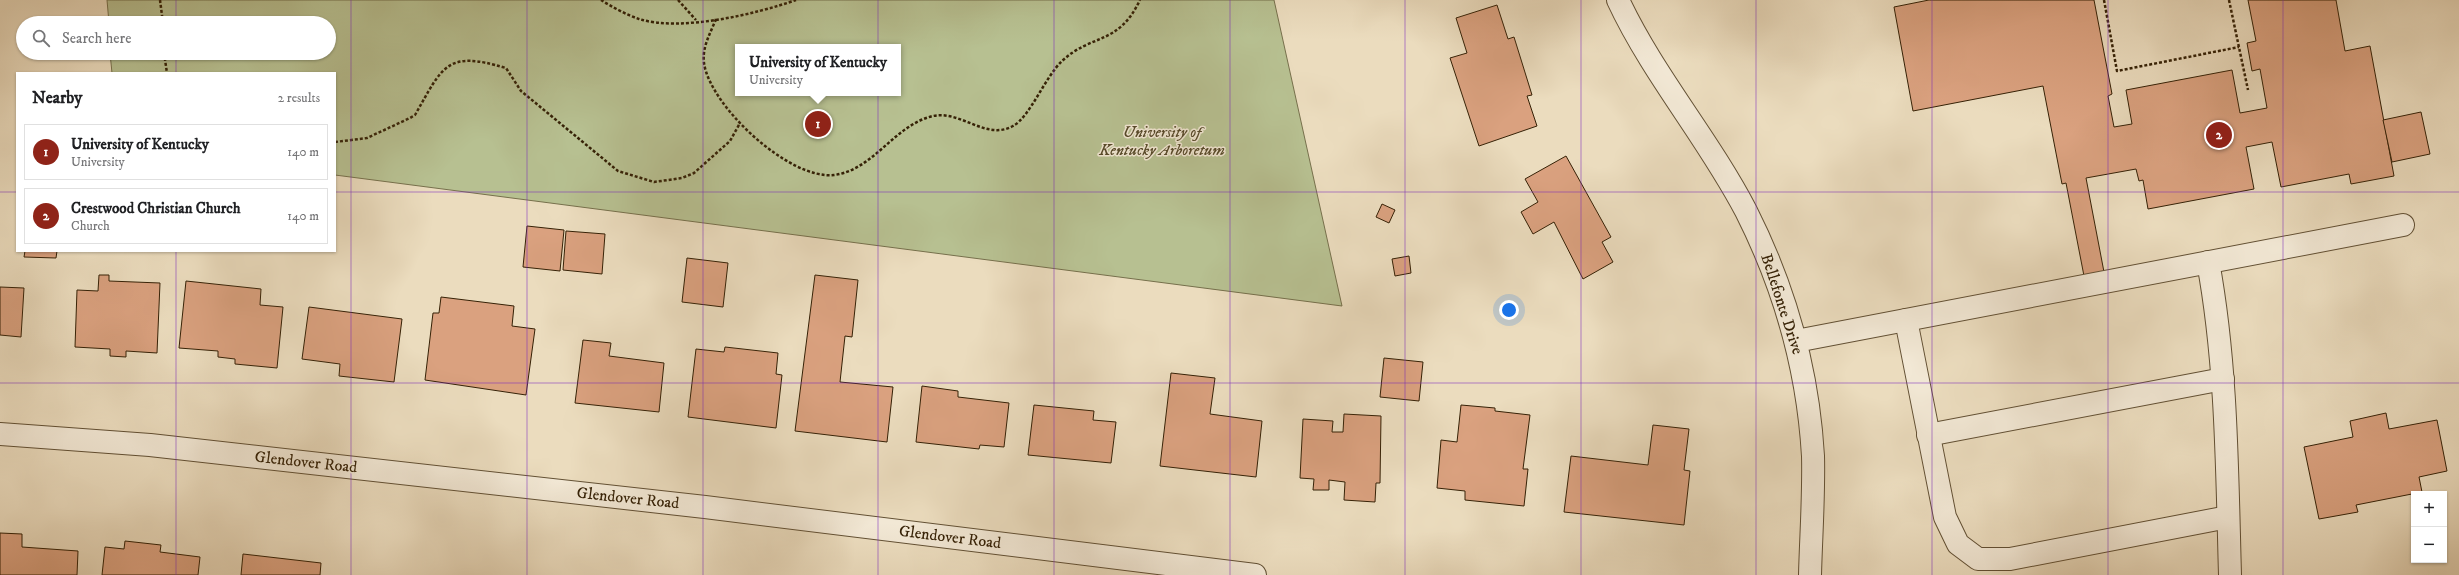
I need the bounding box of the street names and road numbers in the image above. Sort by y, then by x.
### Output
street label: Bellefonte Drive [1756,251,1808,357]
street label: Glendover Road [254,447,358,477]
street label: Glendover Road [576,483,680,513]
street label: Glendover Road [898,521,1002,553]

